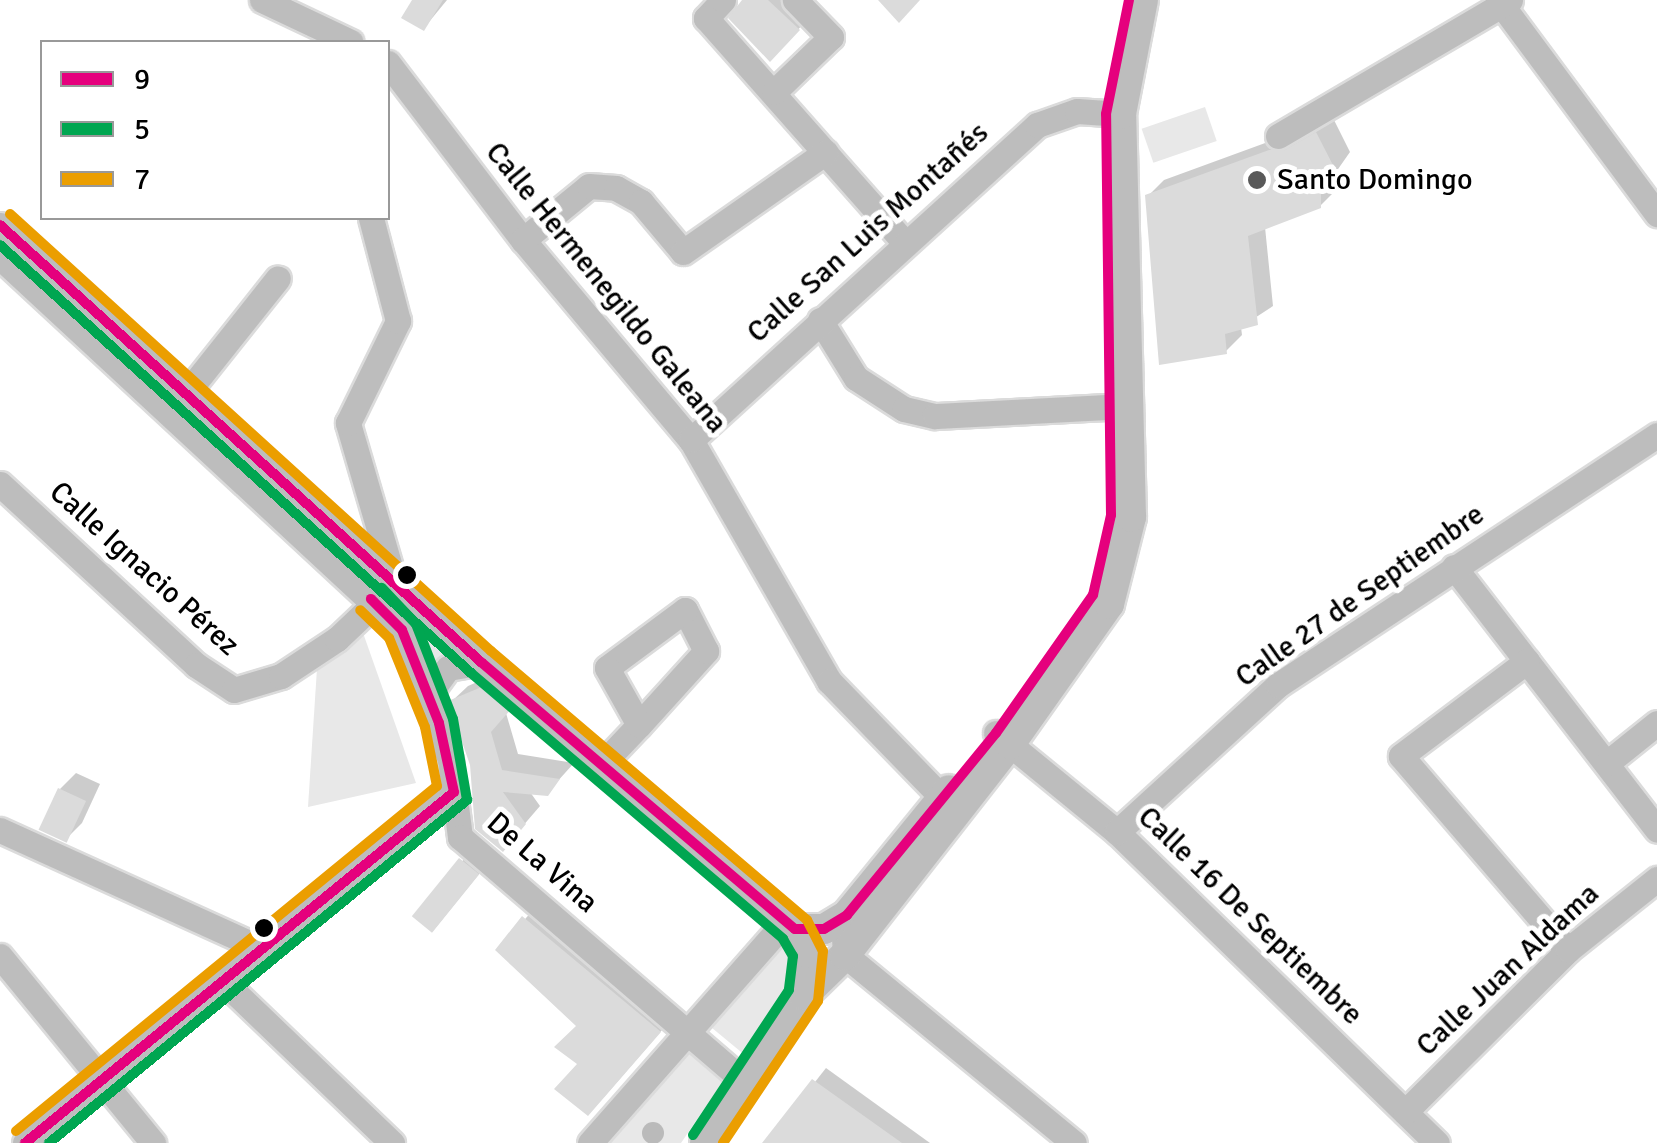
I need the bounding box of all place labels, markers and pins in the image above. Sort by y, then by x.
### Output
place label: Santo Domingo [1277,162,1473,198]
marker: Santo Domingo [1246,169,1268,191]
unlabelled marker [397,565,417,585]
unlabelled marker [254,918,274,938]

